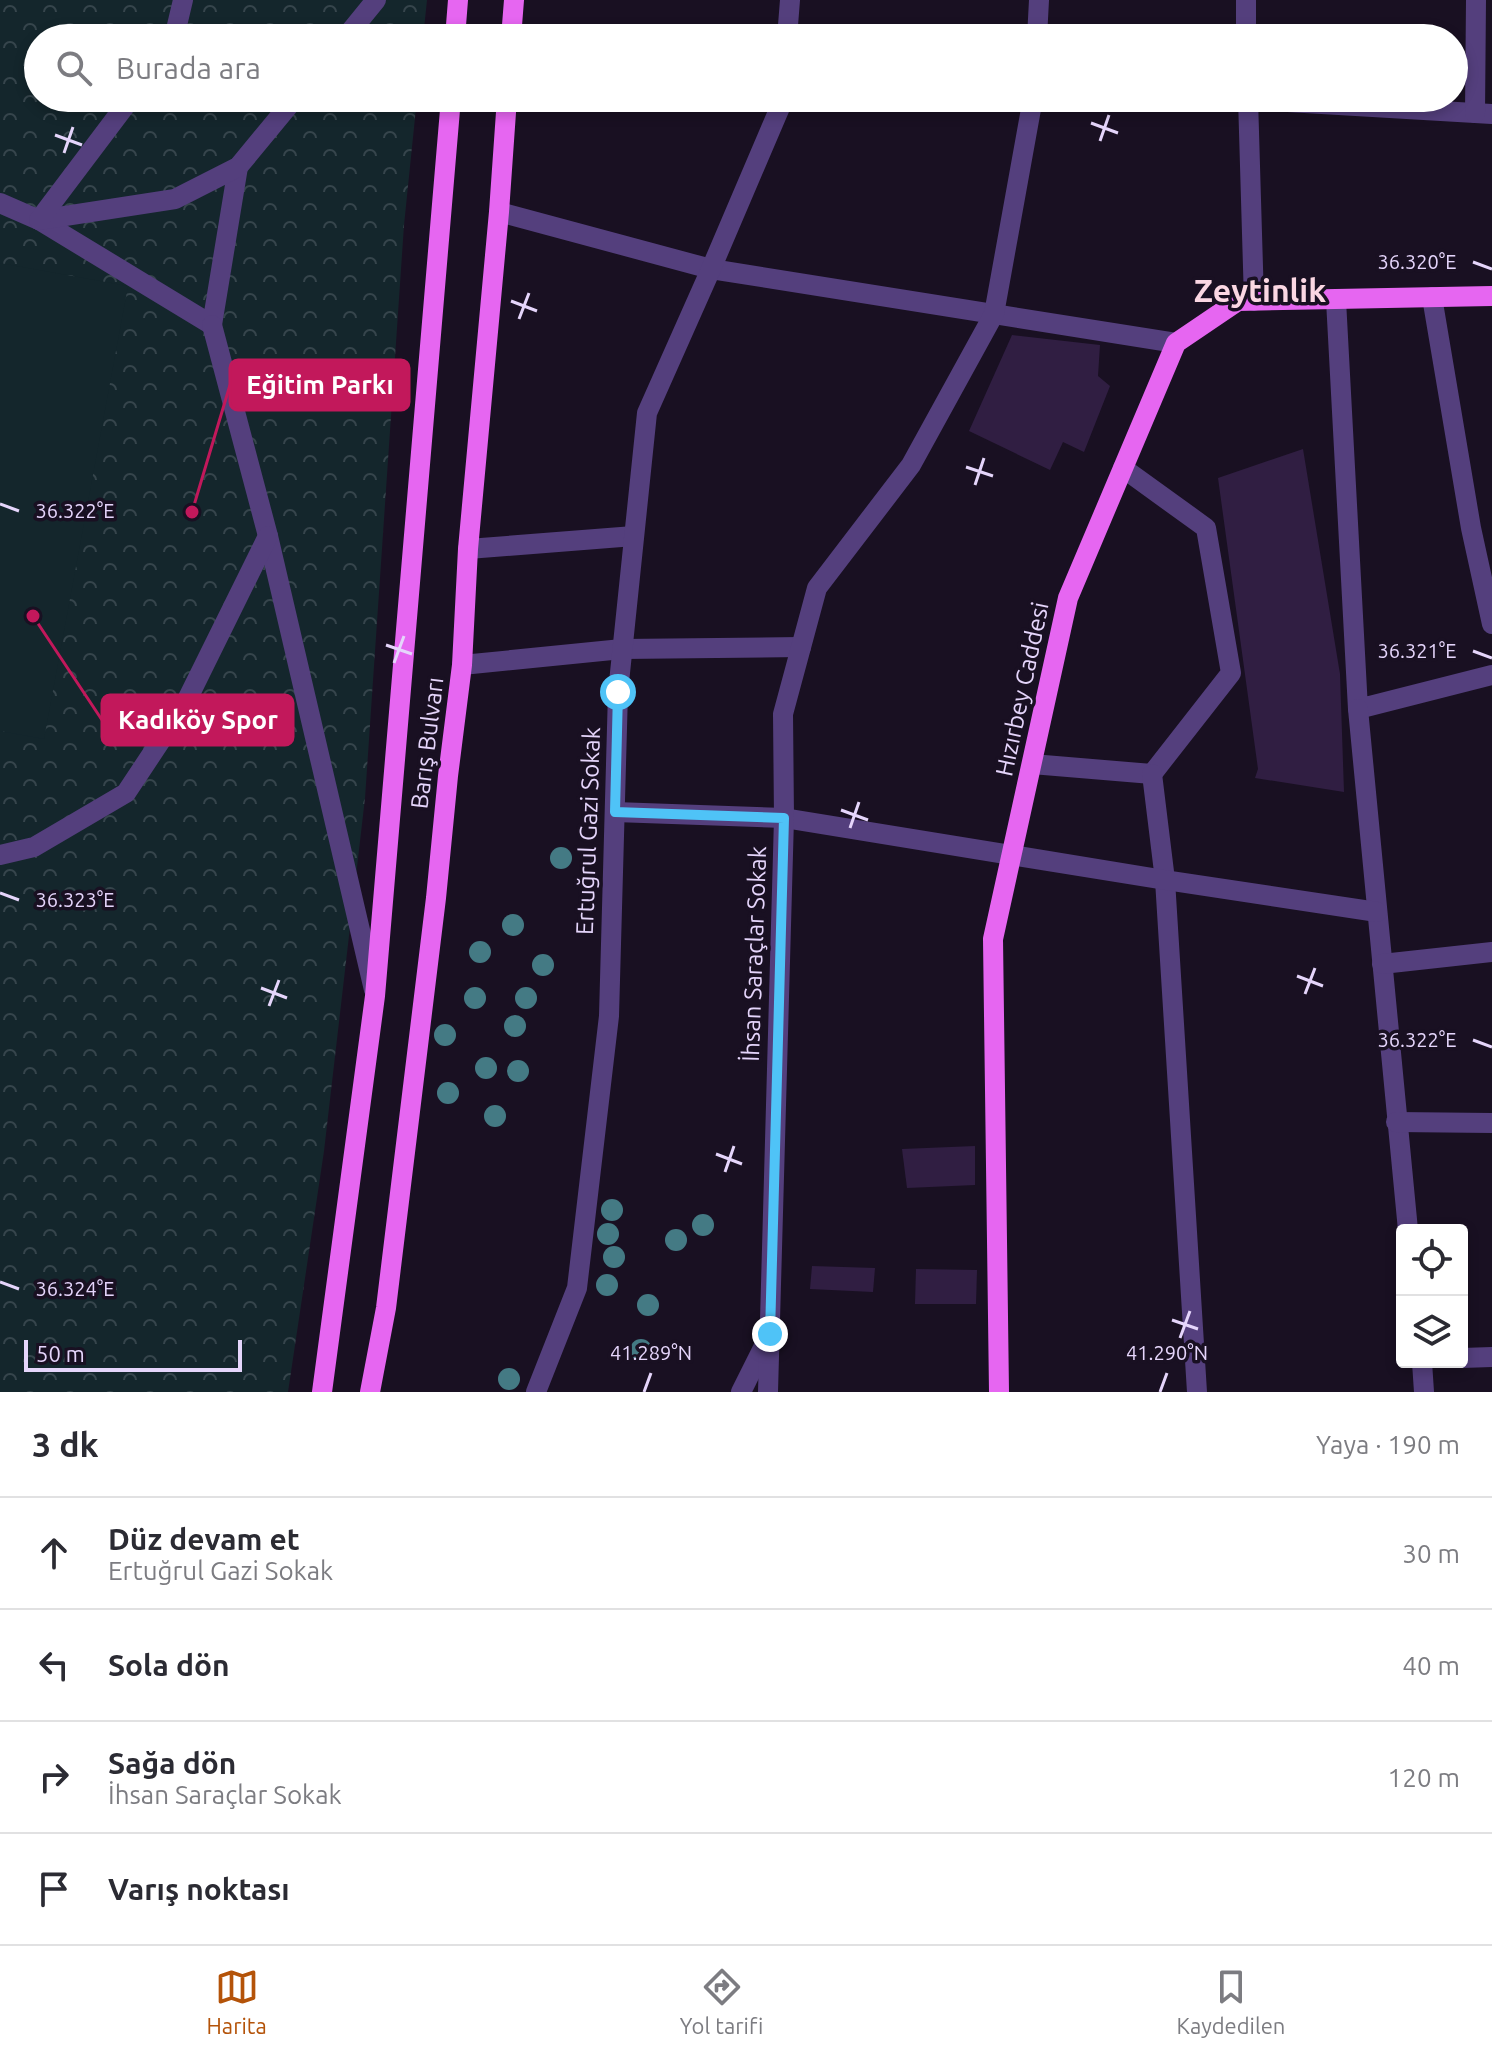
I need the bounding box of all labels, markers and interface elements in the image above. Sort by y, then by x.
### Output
search box [24,24,1468,112]
icon: search [52,46,96,90]
text: Burada ara [116,51,261,85]
text: 36.320°E [1378,250,1457,273]
district label: Zeytinlik [1194,272,1326,308]
callout: Eğitim Parkı [230,360,409,410]
text: Eğitim Parkı [246,370,394,399]
text: 36.322°E [36,499,115,522]
street label: Hızırbey Caddesi [990,599,1054,779]
text: 36.321°E [1378,639,1457,662]
route start [600,674,636,710]
street label: Barış Bulvarı [406,676,448,810]
callout: Kadıköy Spor [102,695,293,745]
text: Kadıköy Spor [118,705,278,734]
street label: Ertuğrul Gazi Sokak [571,727,605,935]
street label: İhsan Saraçlar Sokak [737,846,771,1062]
text: 36.323°E [36,888,115,911]
text: 36.322°E [1378,1028,1457,1051]
map controls [1396,1224,1468,1368]
button: locate [1396,1224,1468,1296]
text: 36.324°E [36,1277,115,1300]
button: layers [1396,1296,1468,1368]
route end [752,1316,788,1352]
scale bar [24,1336,242,1372]
text: 50 m [36,1341,85,1366]
text: 41.289°N [610,1341,692,1364]
text: 41.290°N [1126,1341,1208,1364]
text: 3 dk [32,1425,99,1463]
text: Yaya · 190 m [1316,1430,1460,1459]
text: Düz devam et [108,1522,300,1556]
icon: ahead [32,1531,76,1575]
text: 30 m [1402,1539,1460,1568]
text: Ertuğrul Gazi Sokak [108,1556,333,1585]
icon: left [32,1643,76,1687]
text: Sola dön [108,1648,230,1682]
text: 40 m [1402,1651,1460,1680]
text: Sağa dön [108,1746,236,1780]
icon: right [32,1755,76,1799]
text: 120 m [1388,1763,1460,1792]
text: İhsan Saraçlar Sokak [108,1780,342,1809]
icon: arrive [32,1867,76,1911]
text: Varış noktası [108,1872,290,1906]
tab: Harita [207,1965,267,2038]
tab: Yol tarifi [680,1965,763,2038]
tab: Kaydedilen [1177,1965,1285,2038]

